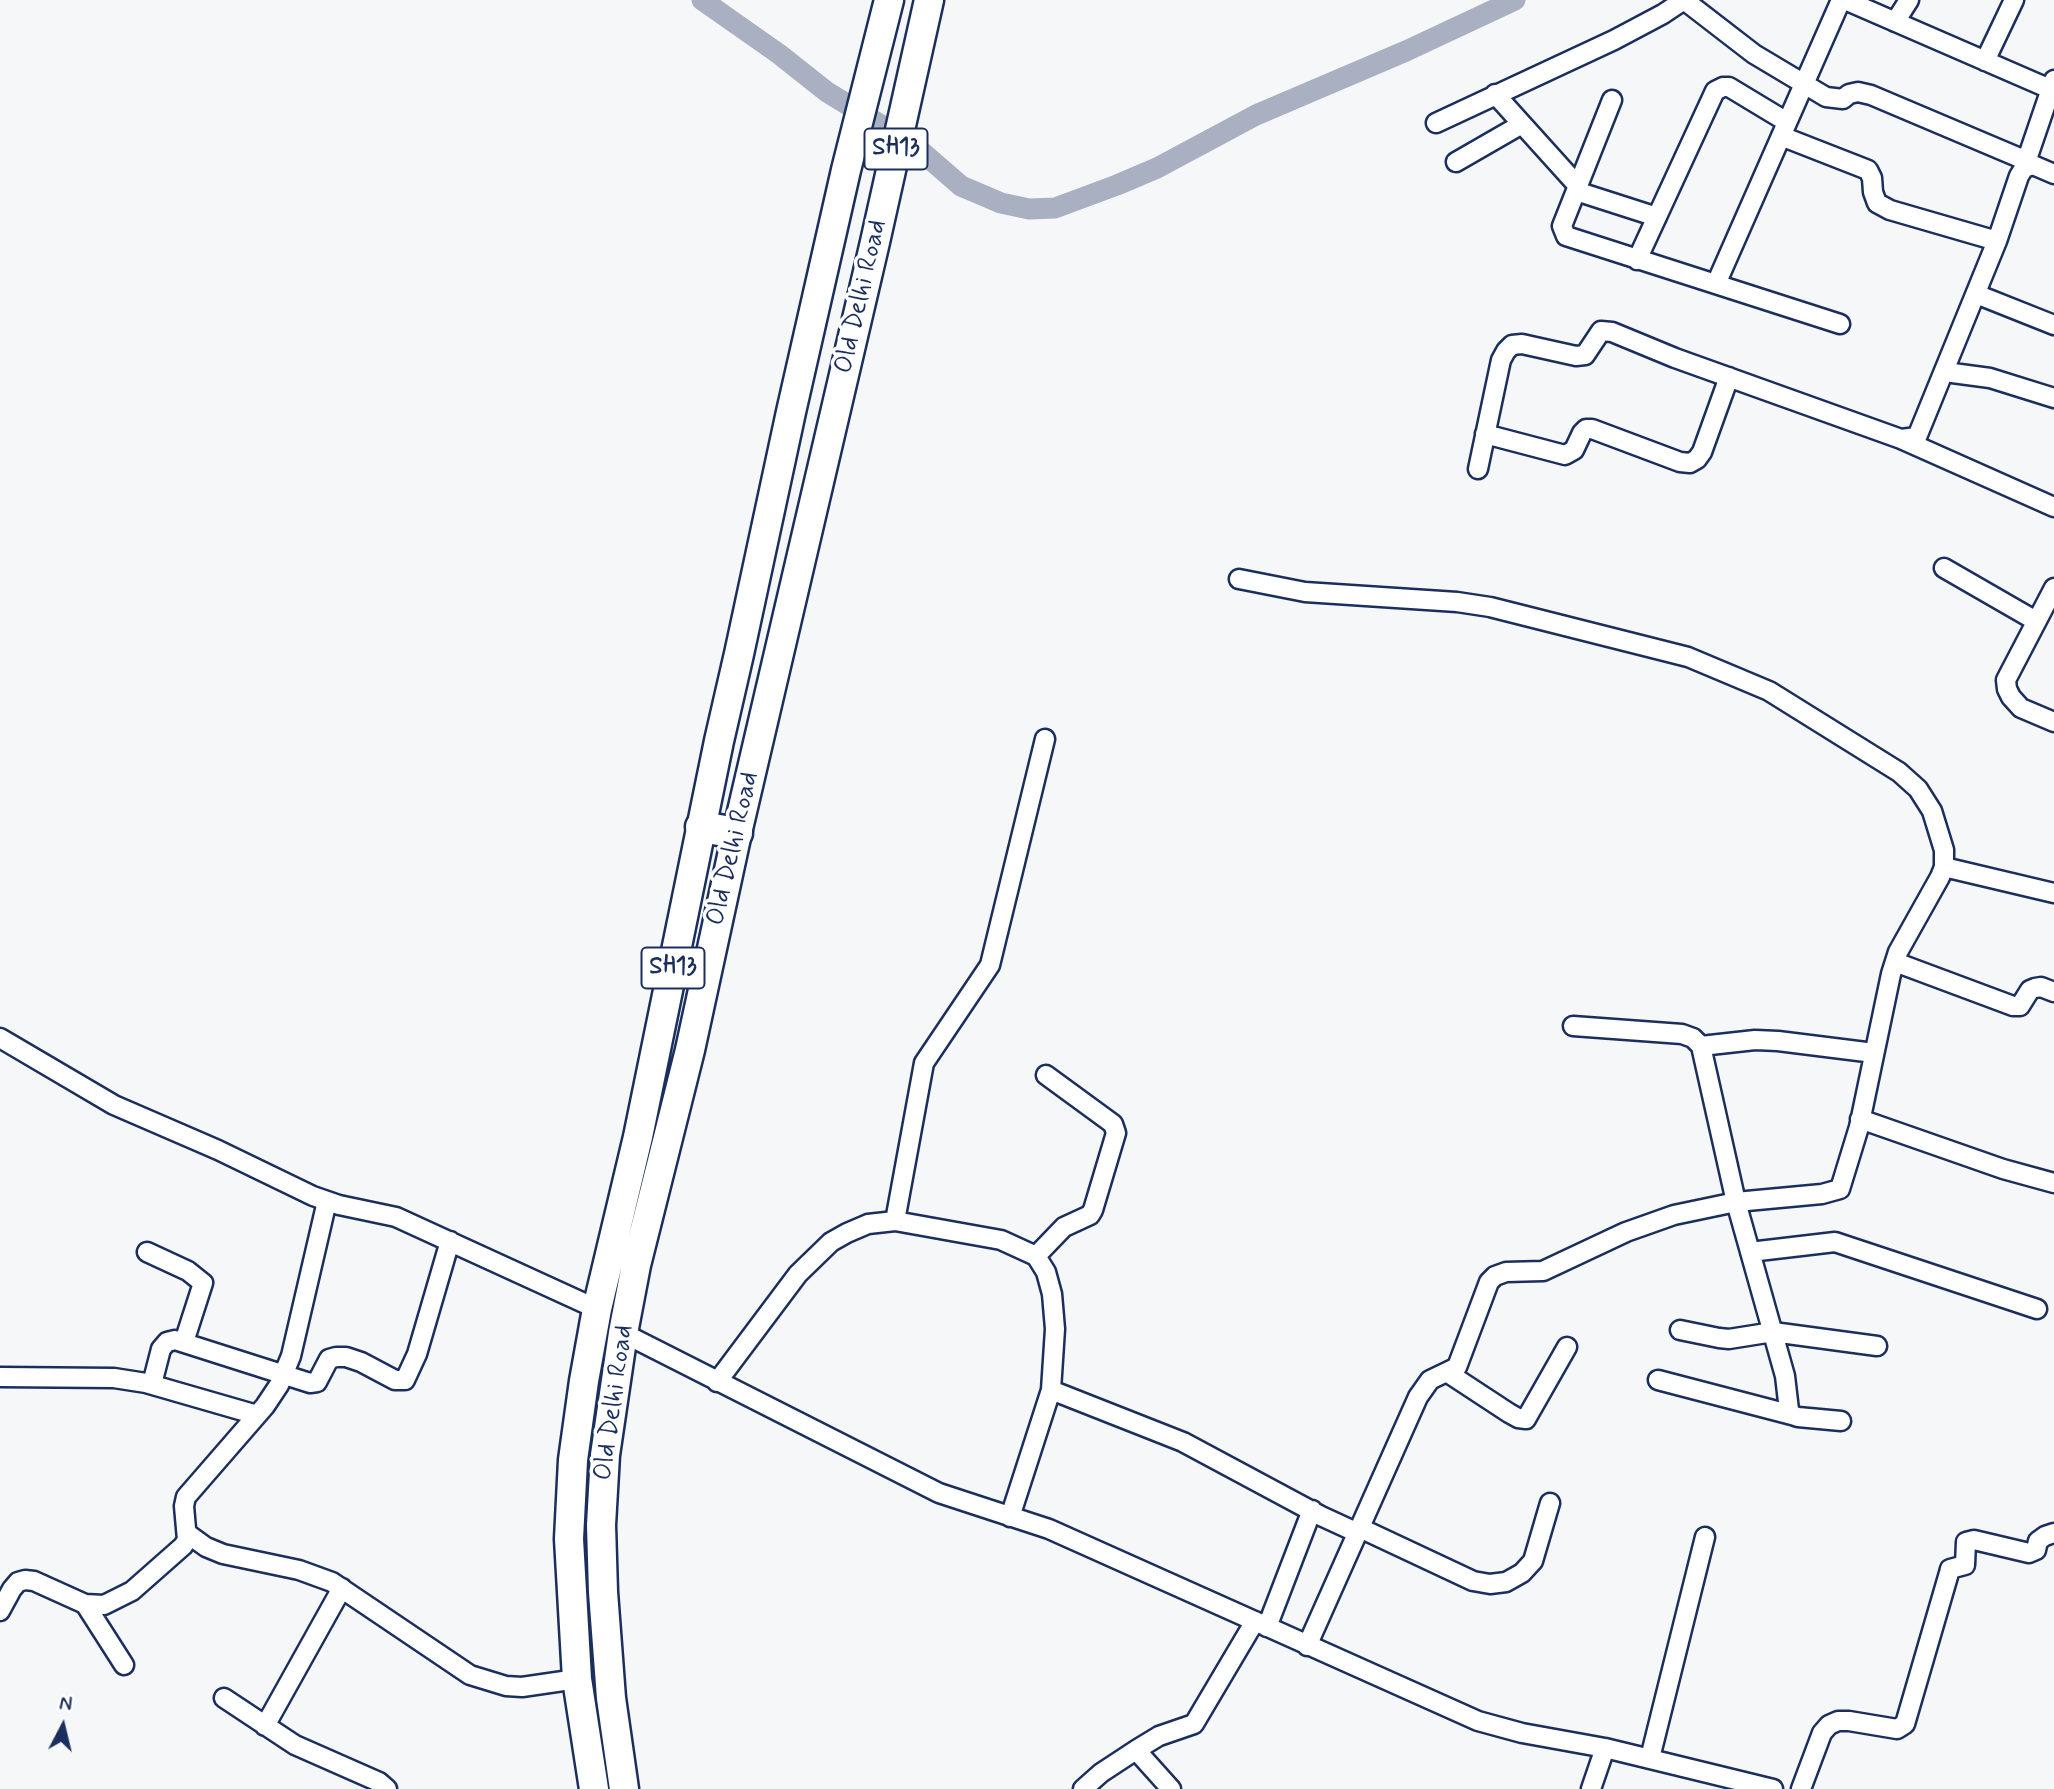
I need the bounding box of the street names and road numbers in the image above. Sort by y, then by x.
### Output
road number: SH13 [864,128,928,169]
street label: Old Delhi Road [829,217,895,377]
street label: Old Delhi Road [701,769,767,929]
road number: SH13 [642,948,704,988]
street label: Old Delhi Road [589,1323,641,1483]

